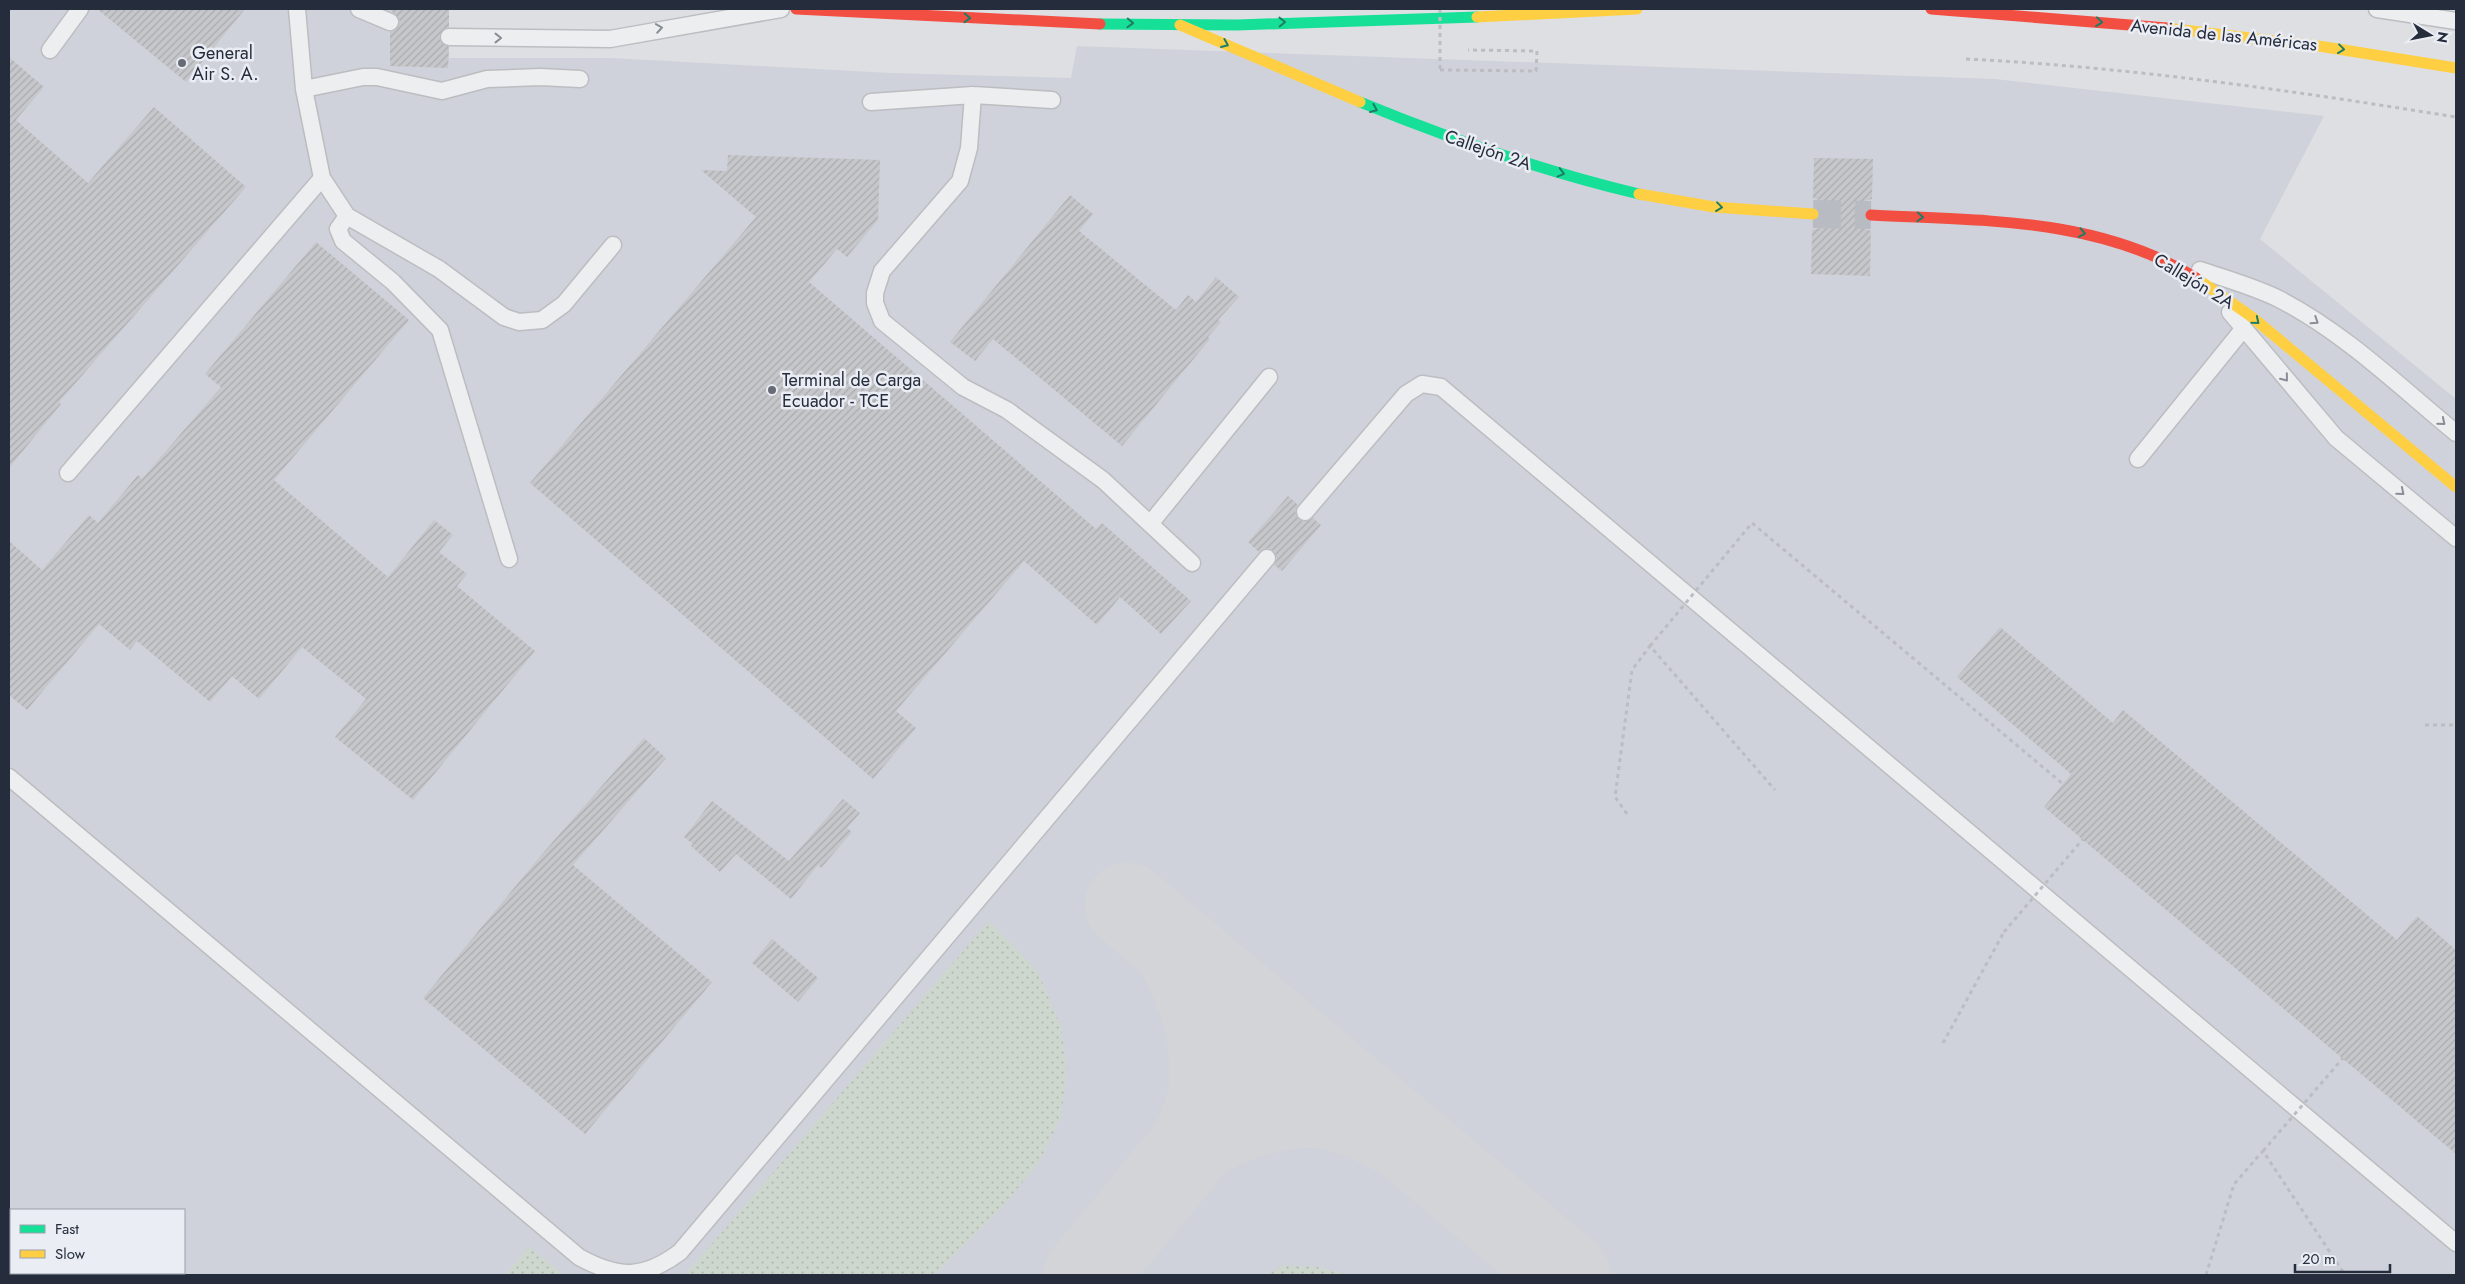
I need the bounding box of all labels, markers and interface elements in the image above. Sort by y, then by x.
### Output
north arrow [2405,10,2455,60]
street label: Avenida de las Américas [2130,12,2318,58]
one-way arrow [964,13,971,23]
one-way arrow [2096,16,2104,27]
one-way arrow [1278,17,1286,28]
one-way arrow [1126,18,1134,29]
one-way arrow [655,24,663,34]
text: N [2432,30,2454,44]
one-way arrow [494,33,502,43]
one-way arrow [1220,38,1229,49]
place label: General Air S. A. [192,40,259,87]
one-way arrow [2337,43,2345,54]
marker: General Air S. A. [176,57,188,69]
one-way arrow [1369,102,1378,113]
street label: Callejón 2A [1441,123,1535,177]
one-way arrow [1556,168,1564,178]
one-way arrow [1716,201,1724,212]
one-way arrow [1916,212,1924,223]
one-way arrow [2077,227,2086,237]
street label: Callejón 2A [2149,247,2239,315]
one-way arrow [2250,315,2259,323]
one-way arrow [2310,315,2319,324]
place label: Terminal de Carga Ecuador - TCE [782,367,921,414]
one-way arrow [2280,373,2289,382]
marker: Terminal de Carga Ecuador - TCE [766,384,778,396]
one-way arrow [2437,416,2446,425]
one-way arrow [2395,486,2404,494]
legend [10,1209,185,1274]
text: Fast [55,1218,79,1240]
scale bar [2295,1242,2390,1274]
text: Slow [55,1243,86,1265]
text: 20 m [2302,1248,2336,1270]

